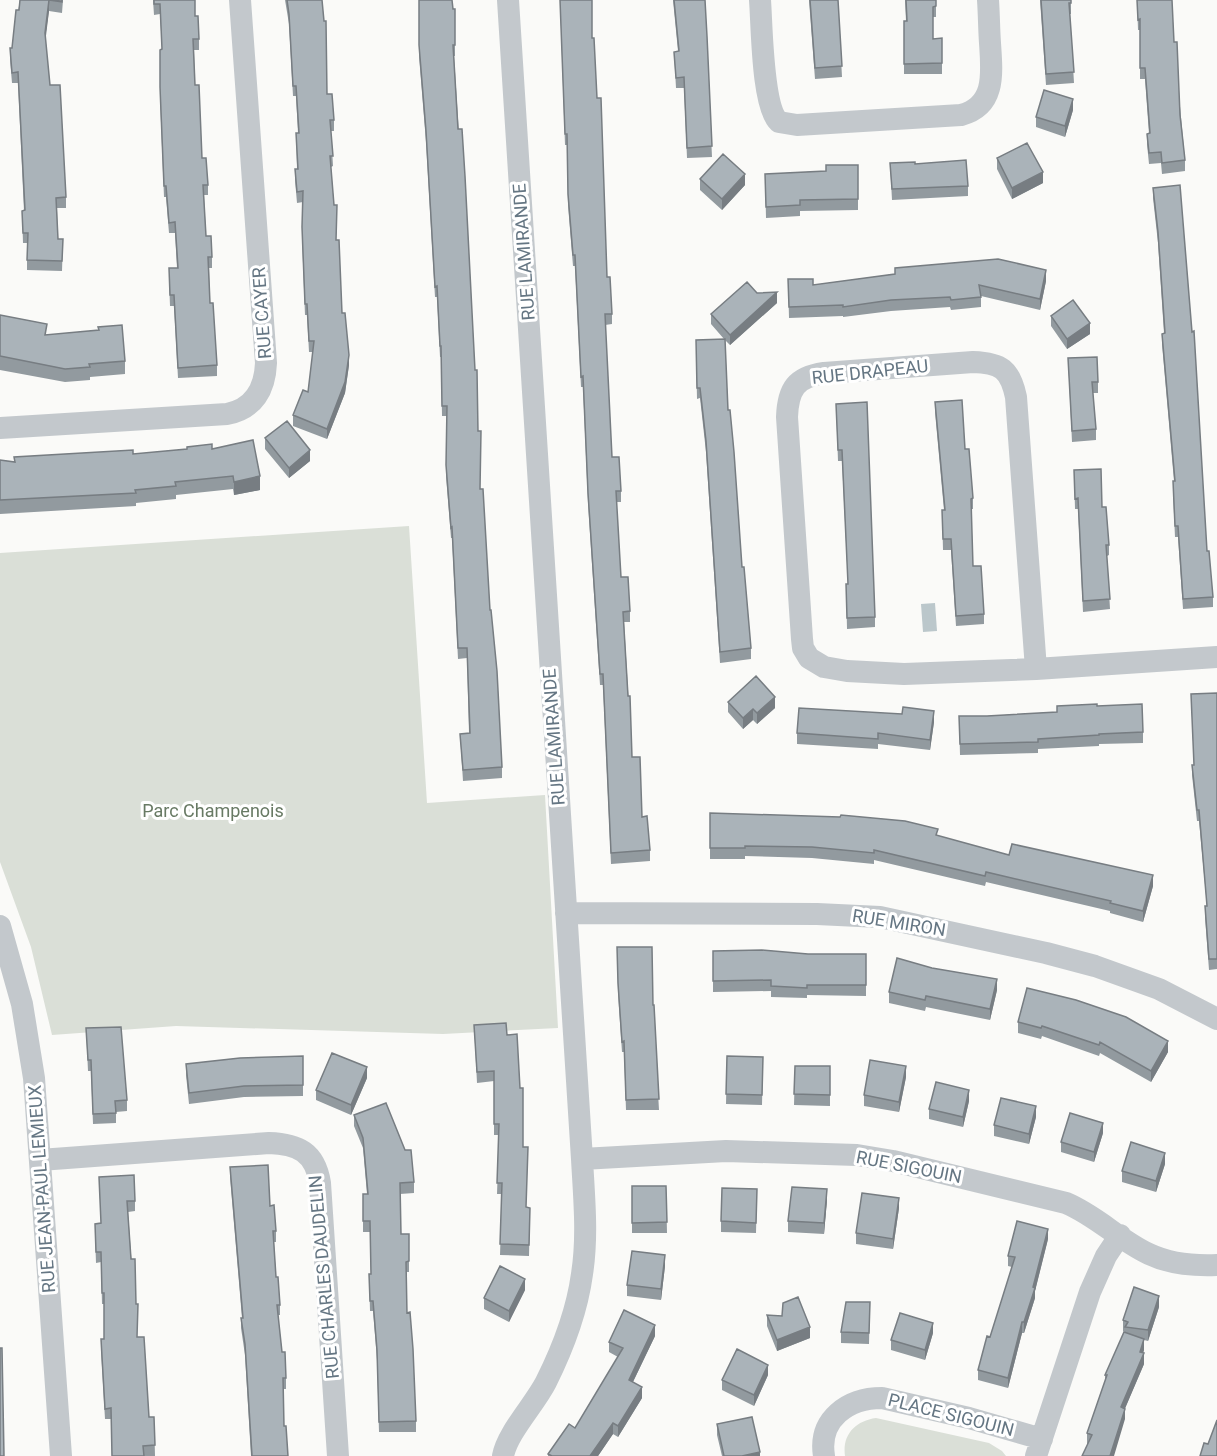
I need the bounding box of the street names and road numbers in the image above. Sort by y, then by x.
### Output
street label: RUE LAMIRANDE [508,183,539,321]
street label: RUE CAYER [248,266,275,360]
street label: RUE DRAPEAU [811,355,929,388]
street label: RUE LAMIRANDE [538,668,569,806]
street label: RUE MIRON [851,905,947,940]
street label: RUE JEAN-PAUL LEMIEUX [24,1084,59,1294]
street label: RUE SIGOUIN [855,1146,964,1187]
street label: RUE CHARLES DAUDELIN [304,1174,343,1380]
street label: PLACE SIGOUIN [886,1389,1016,1440]

